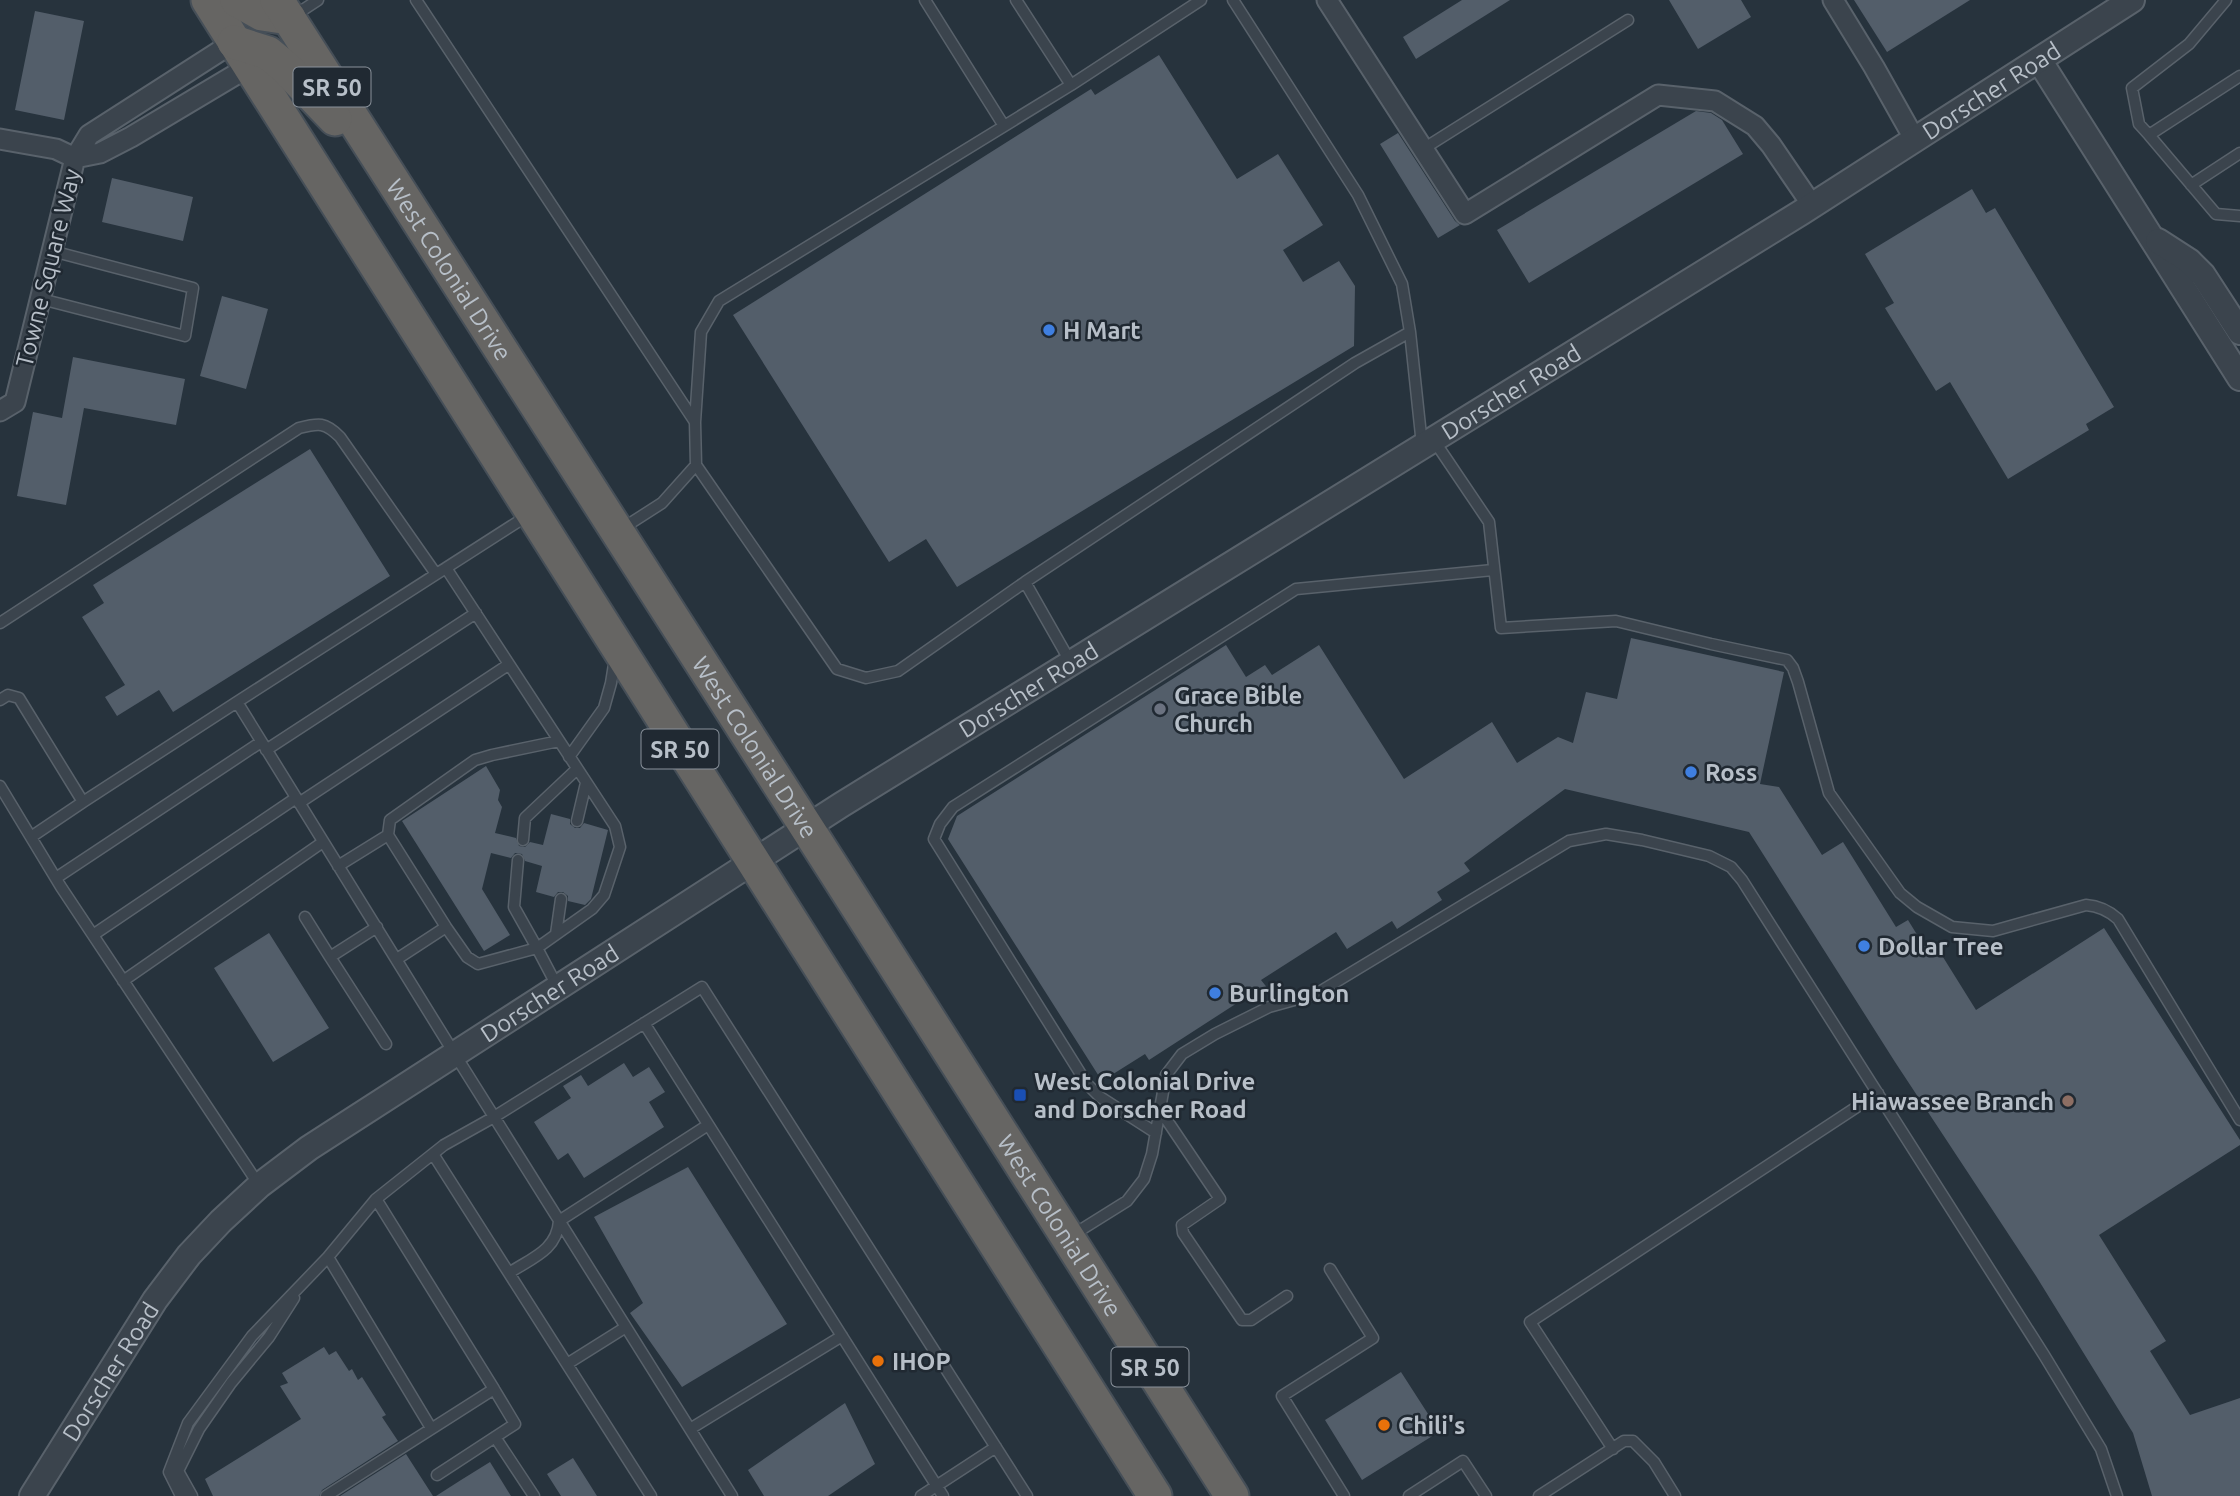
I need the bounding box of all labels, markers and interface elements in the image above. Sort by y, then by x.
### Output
street label: Dorscher Road [1917,36,2065,145]
road number: SR 50 [294,68,370,106]
street label: Towne Square Way [10,166,86,370]
street label: West Colonial Drive [382,174,518,365]
place label: H Mart [1063,317,1141,344]
marker: H Mart [1041,322,1057,338]
street label: Dorscher Road [1436,339,1585,445]
street label: Dorscher Road [954,636,1103,743]
street label: West Colonial Drive [687,651,823,843]
place label: Grace Bible Church [1174,682,1302,737]
marker: Grace Bible Church [1152,701,1168,717]
road number: SR 50 [642,730,718,768]
place label: Ross [1705,759,1757,786]
marker: Ross [1683,764,1699,780]
place label: Dollar Tree [1878,933,2004,960]
marker: Dollar Tree [1856,938,1872,954]
street label: Dorscher Road [475,939,623,1047]
place label: Burlington [1229,980,1349,1007]
marker: Burlington [1207,985,1223,1001]
place label: West Colonial Drive and Dorscher Road [1034,1068,1255,1123]
marker: West Colonial Drive and Dorscher Road [1012,1087,1028,1103]
place label: Hiawassee Branch [1851,1088,2054,1115]
marker: Hiawassee Branch [2060,1093,2076,1109]
street label: West Colonial Drive [992,1129,1128,1321]
street label: Dorscher Road [57,1297,164,1446]
place label: IHOP [892,1348,951,1375]
road number: SR 50 [1112,1348,1188,1386]
marker: IHOP [870,1353,886,1369]
place label: Chili's [1398,1412,1465,1439]
marker: Chili's [1376,1417,1392,1433]

